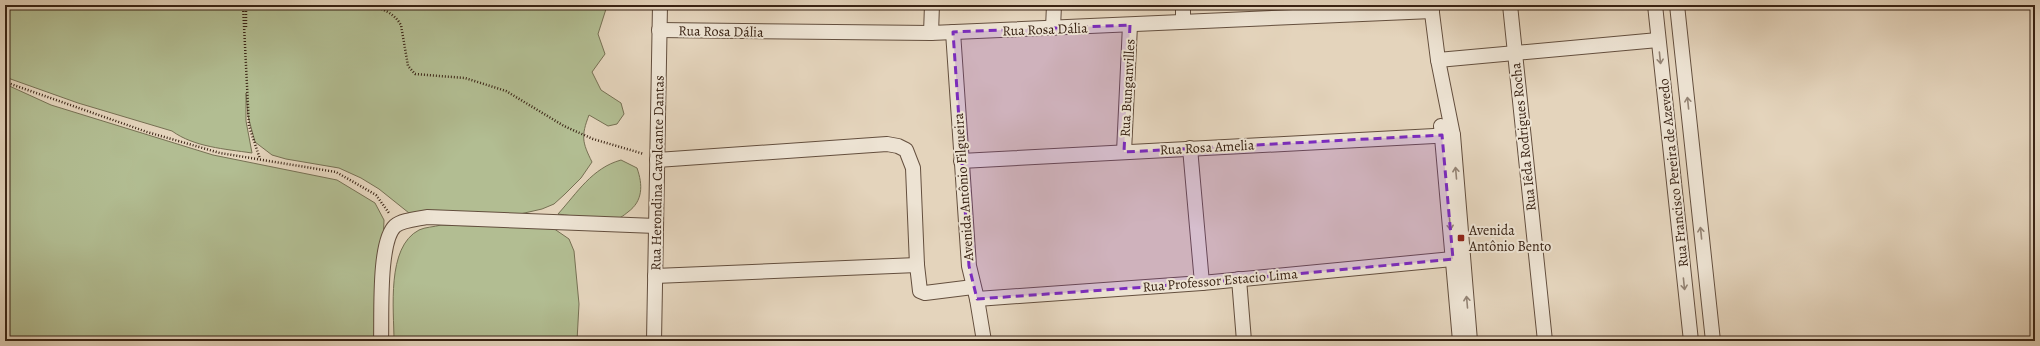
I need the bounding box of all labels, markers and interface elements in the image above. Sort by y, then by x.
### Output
street label: Rua Rosa Dália [1002,19,1088,40]
street label: Rua Rosa Dália [678,21,764,42]
street label: Rua Bunganvilles [1115,38,1140,138]
one-way arrow [1656,51,1664,64]
street label: Rua Iêda Rodrigues Rocha [1506,61,1541,212]
street label: Rua Herondina Cavalcante Dantas [646,75,669,271]
street label: Rua Francisco Pereira de Azevedo [1654,78,1693,268]
one-way arrow [1684,97,1691,110]
street label: Avenida Antônio Filgueira [949,112,978,262]
street label: Rua Rosa Amelia [1159,136,1255,159]
one-way arrow [1452,167,1459,180]
one-way arrow [1446,218,1453,231]
place label: Avenida Antônio Bento [1468,221,1551,256]
one-way arrow [1697,227,1705,240]
marker: Avenida Antônio Bento [1456,233,1466,243]
street label: Rua Professor Estacio Lima [1142,264,1299,297]
one-way arrow [1681,277,1688,290]
one-way arrow [1463,296,1470,309]

